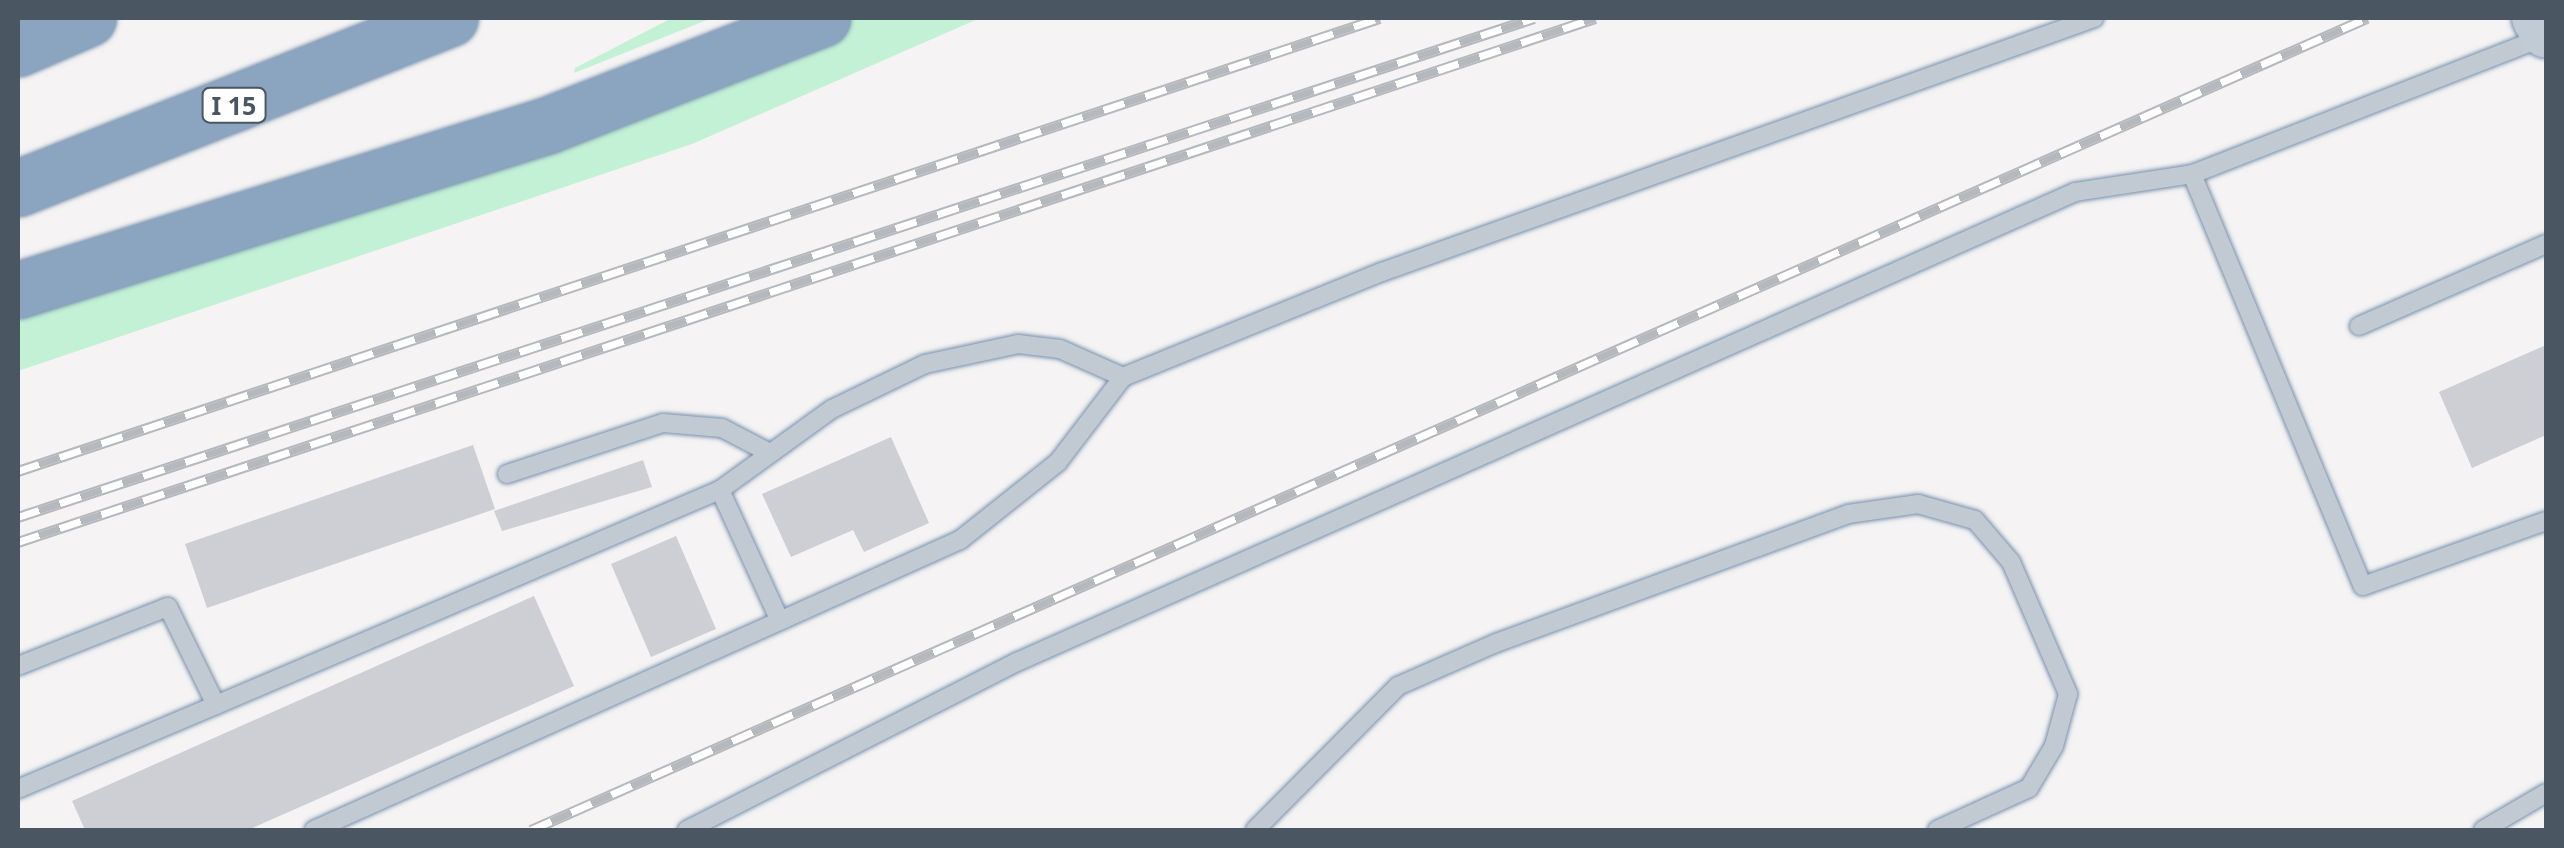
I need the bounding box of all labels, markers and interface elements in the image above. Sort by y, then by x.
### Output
road number: I 15 [202,85,266,125]

